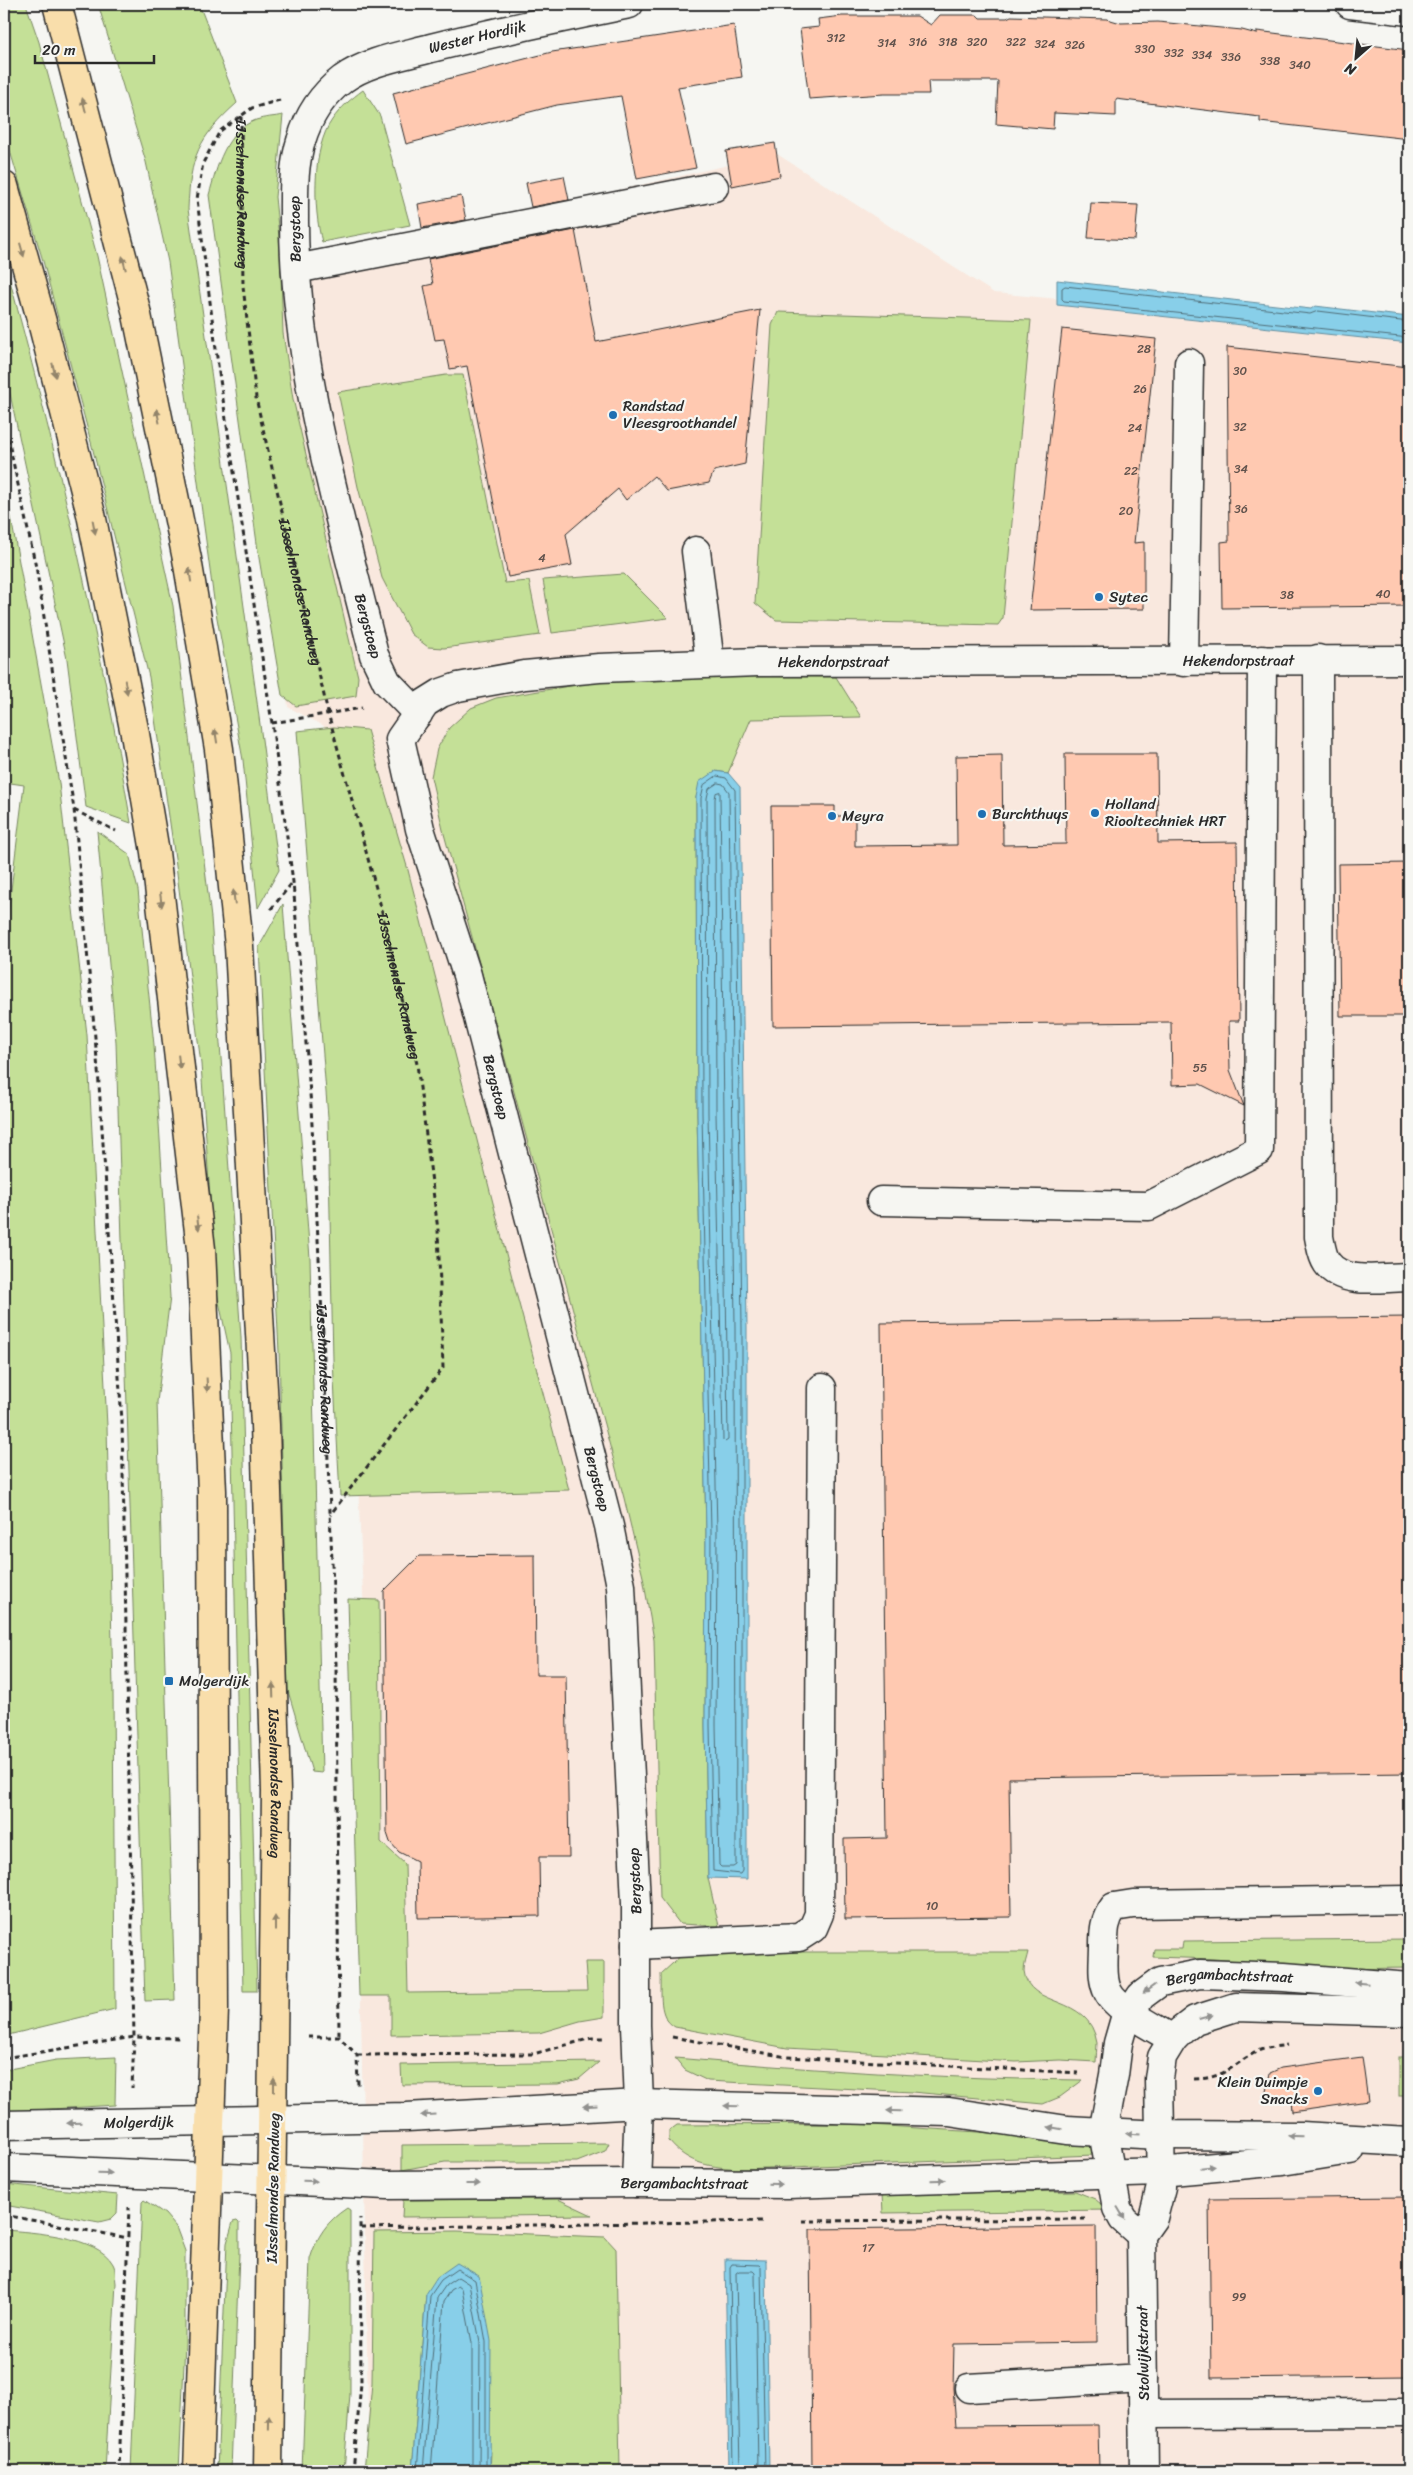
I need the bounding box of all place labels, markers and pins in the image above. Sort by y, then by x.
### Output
place label: Randstad Vleesgroothandel [623,393,737,436]
marker: Randstad Vleesgroothandel [607,409,619,421]
place label: Sytec [1109,584,1148,610]
marker: Sytec [1093,591,1105,603]
place label: Holland Riooltechniek HRT [1105,791,1227,834]
place label: Burchthuys [992,801,1068,827]
place label: Meyra [842,803,884,829]
marker: Holland Riooltechniek HRT [1089,807,1101,819]
marker: Burchthuys [976,808,988,820]
marker: Meyra [826,810,838,822]
place label: Molgerdijk [179,1668,249,1694]
marker: Molgerdijk [163,1675,175,1687]
place label: Klein Duimpje Snacks [1218,2069,1308,2112]
marker: Klein Duimpje Snacks [1312,2085,1324,2097]

